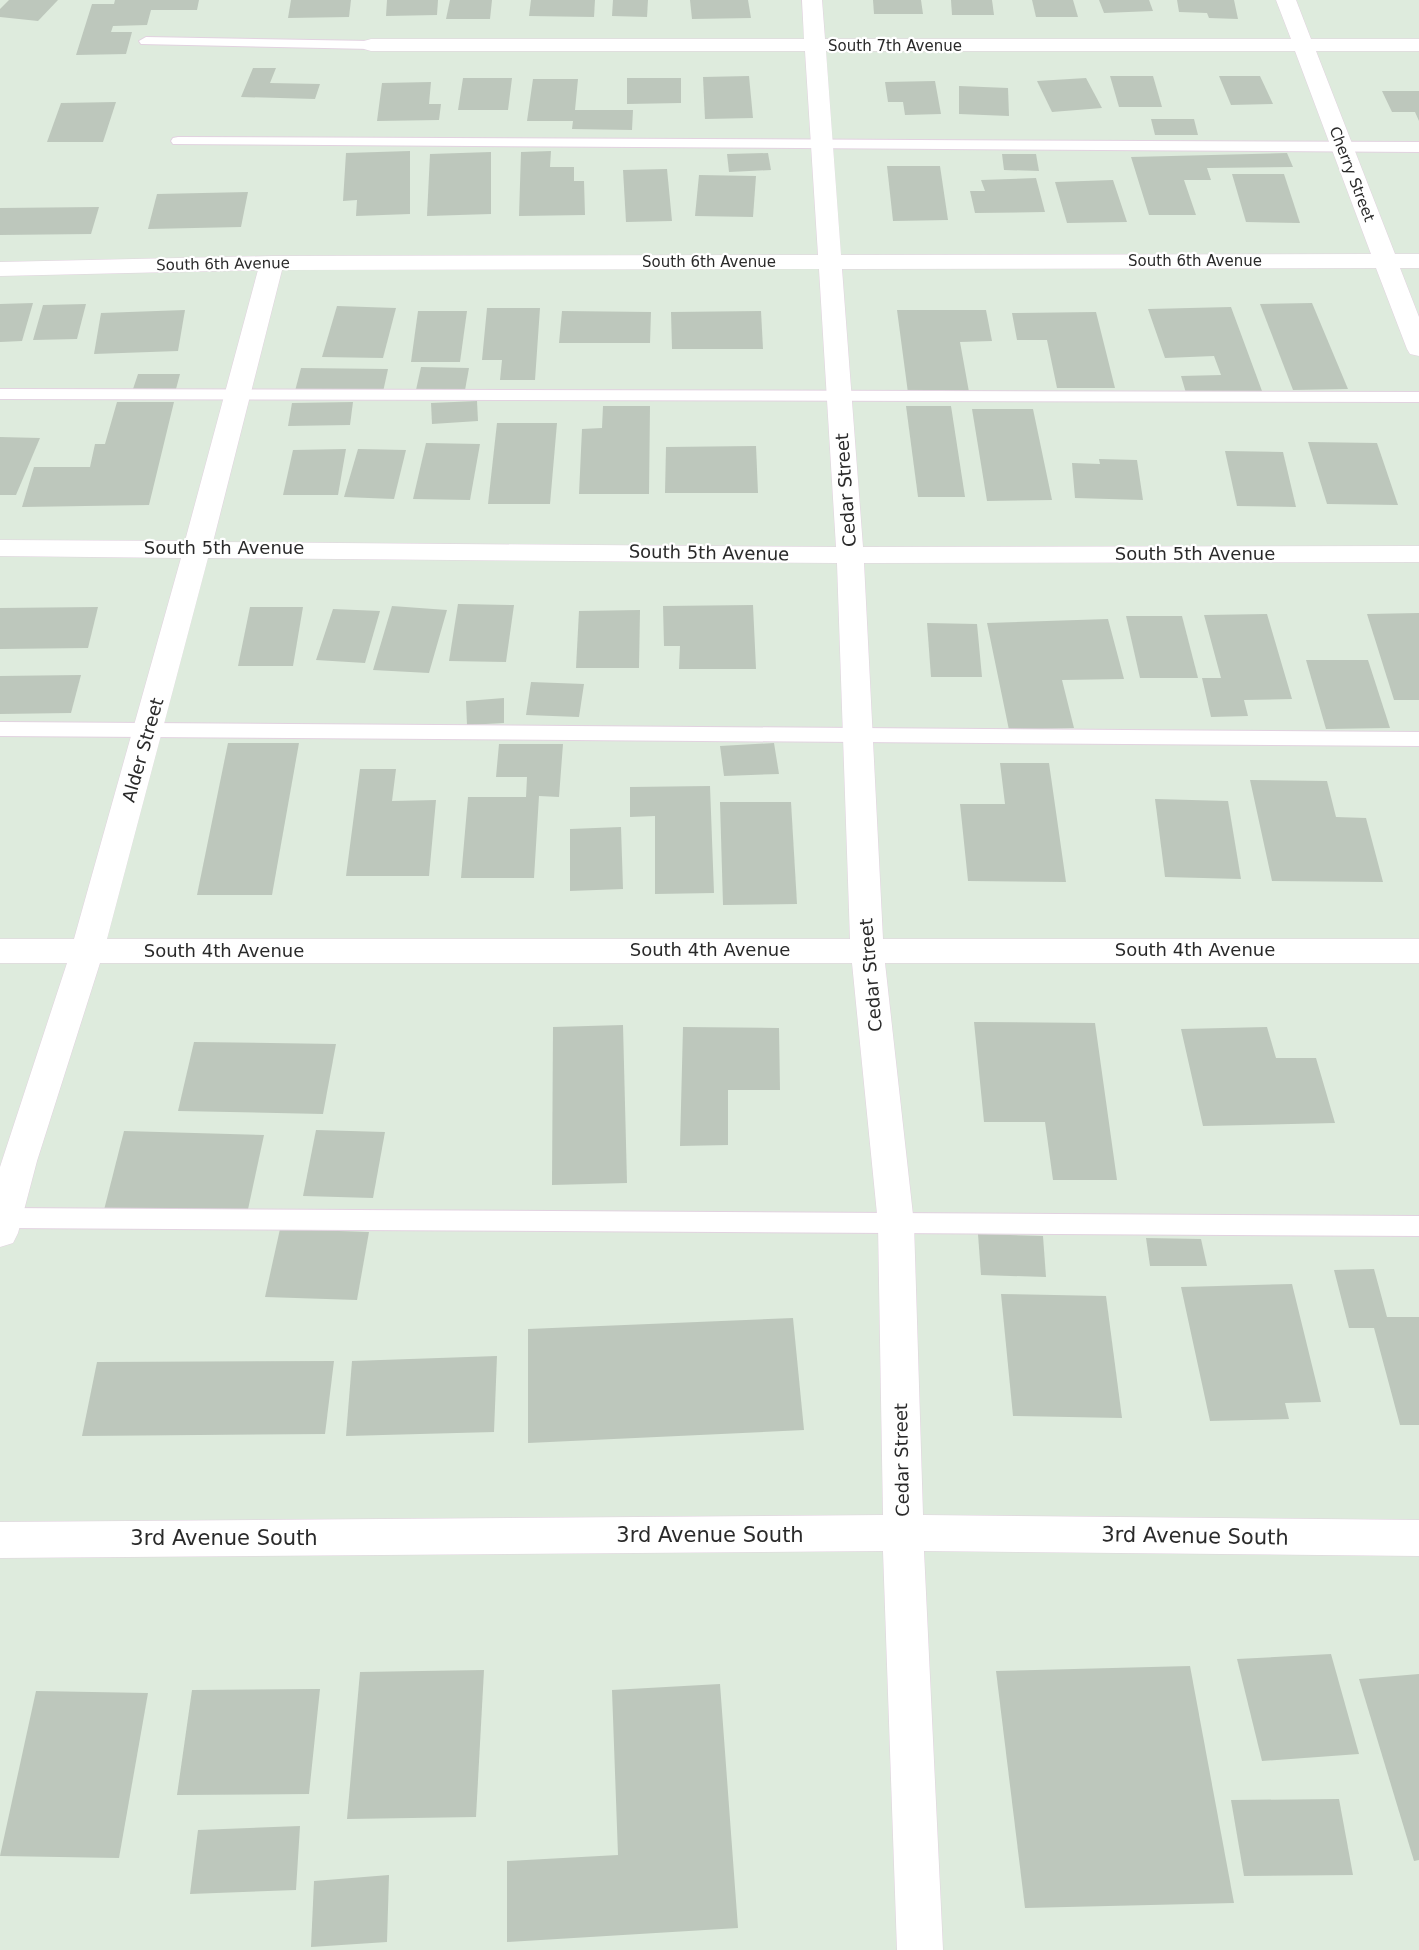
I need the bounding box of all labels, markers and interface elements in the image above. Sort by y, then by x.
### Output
street label: South 7th Avenue [828,37,962,55]
street label: Cherry Street [1326,124,1378,224]
street label: South 6th Avenue [1128,252,1262,270]
street label: South 6th Avenue [642,253,776,271]
street label: South 6th Avenue [156,254,290,274]
street label: Cedar Street [831,432,860,548]
street label: South 5th Avenue [144,537,304,558]
street label: South 5th Avenue [629,541,789,564]
street label: South 5th Avenue [1115,543,1275,564]
street label: Alder Street [118,695,167,804]
street label: Cedar Street [855,917,886,1033]
street label: South 4th Avenue [630,939,790,960]
street label: South 4th Avenue [1115,939,1275,960]
street label: South 4th Avenue [144,940,304,961]
street label: Cedar Street [890,1403,913,1517]
street label: 3rd Avenue South [1101,1522,1289,1550]
street label: 3rd Avenue South [616,1523,804,1547]
street label: 3rd Avenue South [130,1526,318,1550]

